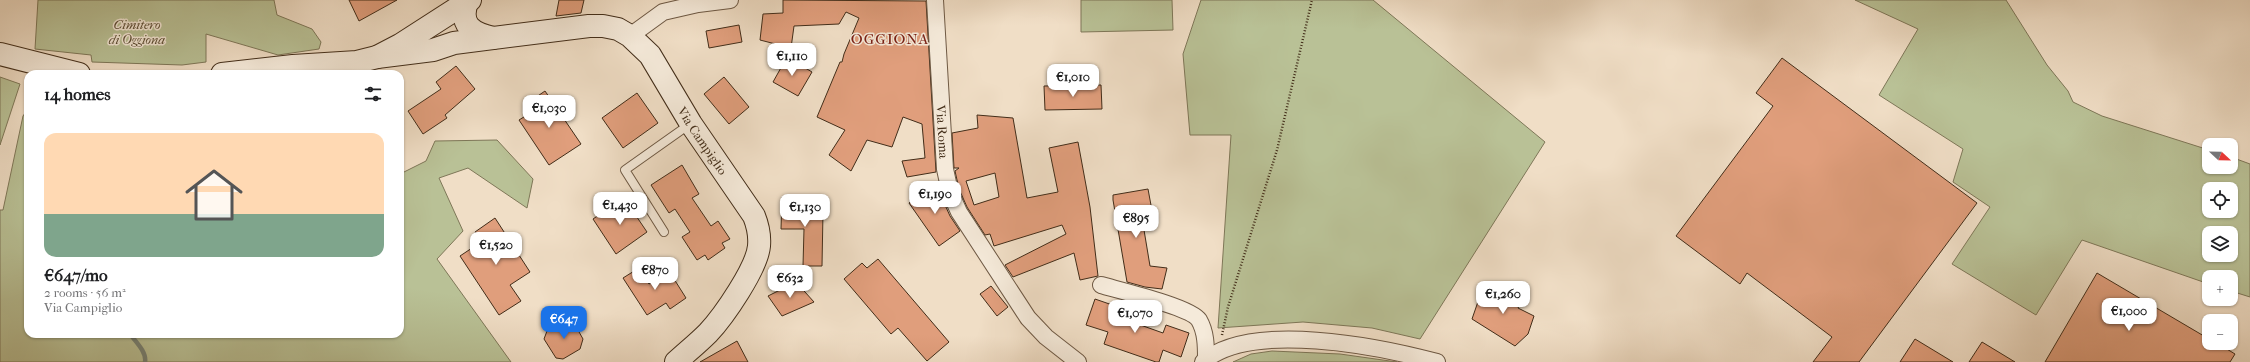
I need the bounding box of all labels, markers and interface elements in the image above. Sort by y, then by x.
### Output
park label: Cimitero di Oggiona [109,17,165,47]
district label: OGGIONA [851,30,929,48]
pin: €1,110 [759,43,825,77]
text: €1,110 [776,48,808,63]
pin: €1,010 [1040,64,1106,98]
text: €1,010 [1056,69,1090,84]
icon: filters [362,83,384,105]
text: 14 homes [44,84,111,104]
pin: €1,030 [516,95,582,129]
text: €1,030 [532,100,566,115]
street label: Via Campiglio [674,103,731,178]
street label: Via Roma [933,104,951,160]
north arrow [2202,138,2238,174]
map controls [2202,138,2238,350]
icon: home [178,159,250,231]
pin: €1,190 [902,181,968,215]
button: locate [2202,182,2238,218]
text: €1,190 [918,186,952,201]
pin: €1,430 [587,192,653,226]
pin: €1,130 [772,194,838,228]
text: €1,430 [602,197,638,212]
text: €1,130 [789,199,821,214]
pin: €895 [1112,205,1160,239]
text: €895 [1123,210,1149,225]
button: layers [2202,226,2238,262]
pin: €1,520 [463,232,529,266]
text: €1,520 [479,237,513,252]
pin: €870 [631,257,679,291]
text: €870 [641,262,669,277]
text: €647/mo [44,265,108,285]
pin: €632 [766,265,814,299]
text: €632 [777,270,803,285]
button: + [2202,270,2238,306]
pin: €1,260 [1470,281,1536,315]
text: 2 rooms · 56 m² [44,285,126,300]
text: €1,260 [1485,286,1521,301]
pin: €1,000 [2096,298,2162,332]
text: Via Campiglio [44,300,122,315]
pin: €1,070 [1102,300,1168,334]
text: €1,000 [2111,303,2147,318]
text: €1,070 [1117,305,1153,320]
pin: €647 [540,306,588,340]
text: €647 [550,311,578,326]
button: − [2202,314,2238,350]

